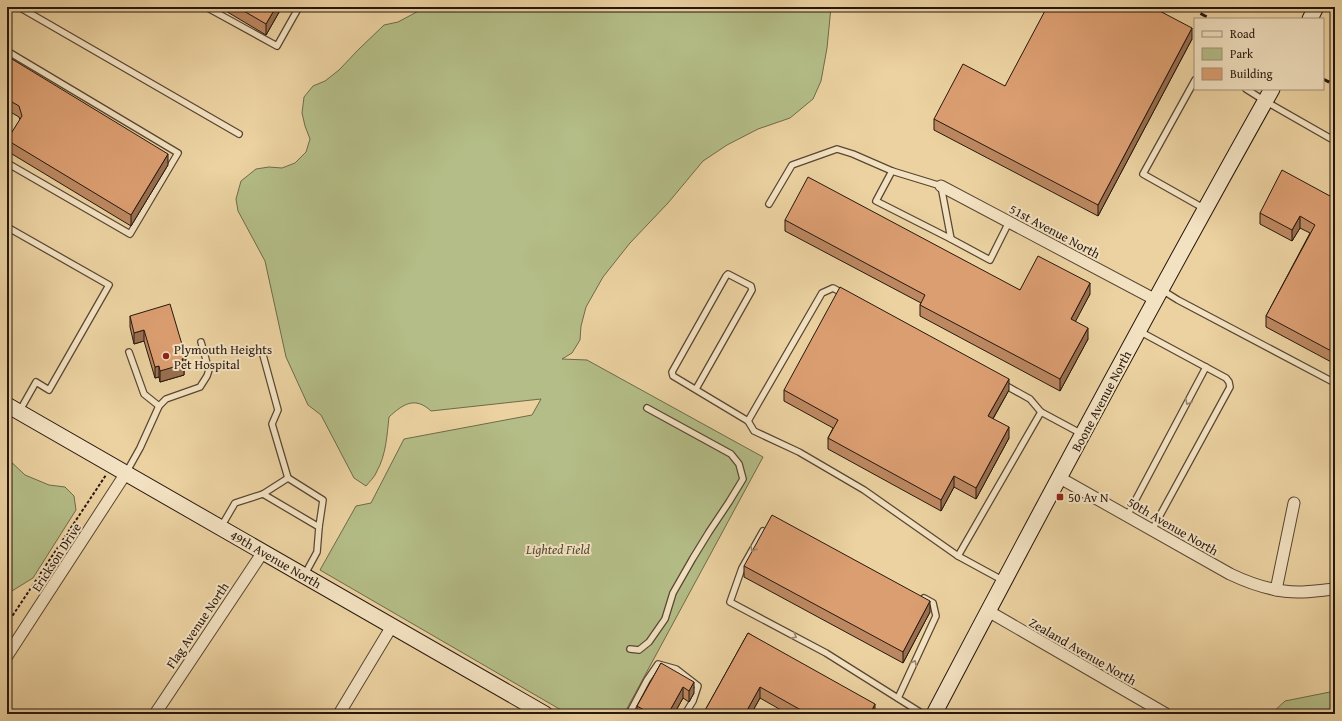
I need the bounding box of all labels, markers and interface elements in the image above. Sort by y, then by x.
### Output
legend [1194,18,1324,90]
text: Road [1230,25,1256,42]
text: Park [1230,45,1254,62]
text: Building [1230,65,1273,82]
street label: 51st Avenue North [1006,200,1104,264]
place label: Plymouth Heights Pet Hospital [174,340,272,374]
street label: Boone Avenue North [1067,347,1136,455]
marker: Plymouth Heights Pet Hospital [161,351,171,361]
one-way arrow [1185,398,1193,405]
place label: 50 Av N [1068,488,1109,507]
marker: 50 Av N [1055,492,1065,502]
street label: 50th Avenue North [1124,493,1222,561]
street label: Erickson Drive [27,519,86,596]
street label: 49th Avenue North [227,526,325,594]
park label: Lighted Field [525,540,590,559]
one-way arrow [750,545,757,552]
street label: Flag Avenue North [161,578,234,672]
street label: Zealand Avenue North [1026,613,1141,690]
one-way arrow [790,631,797,639]
one-way arrow [909,659,917,667]

